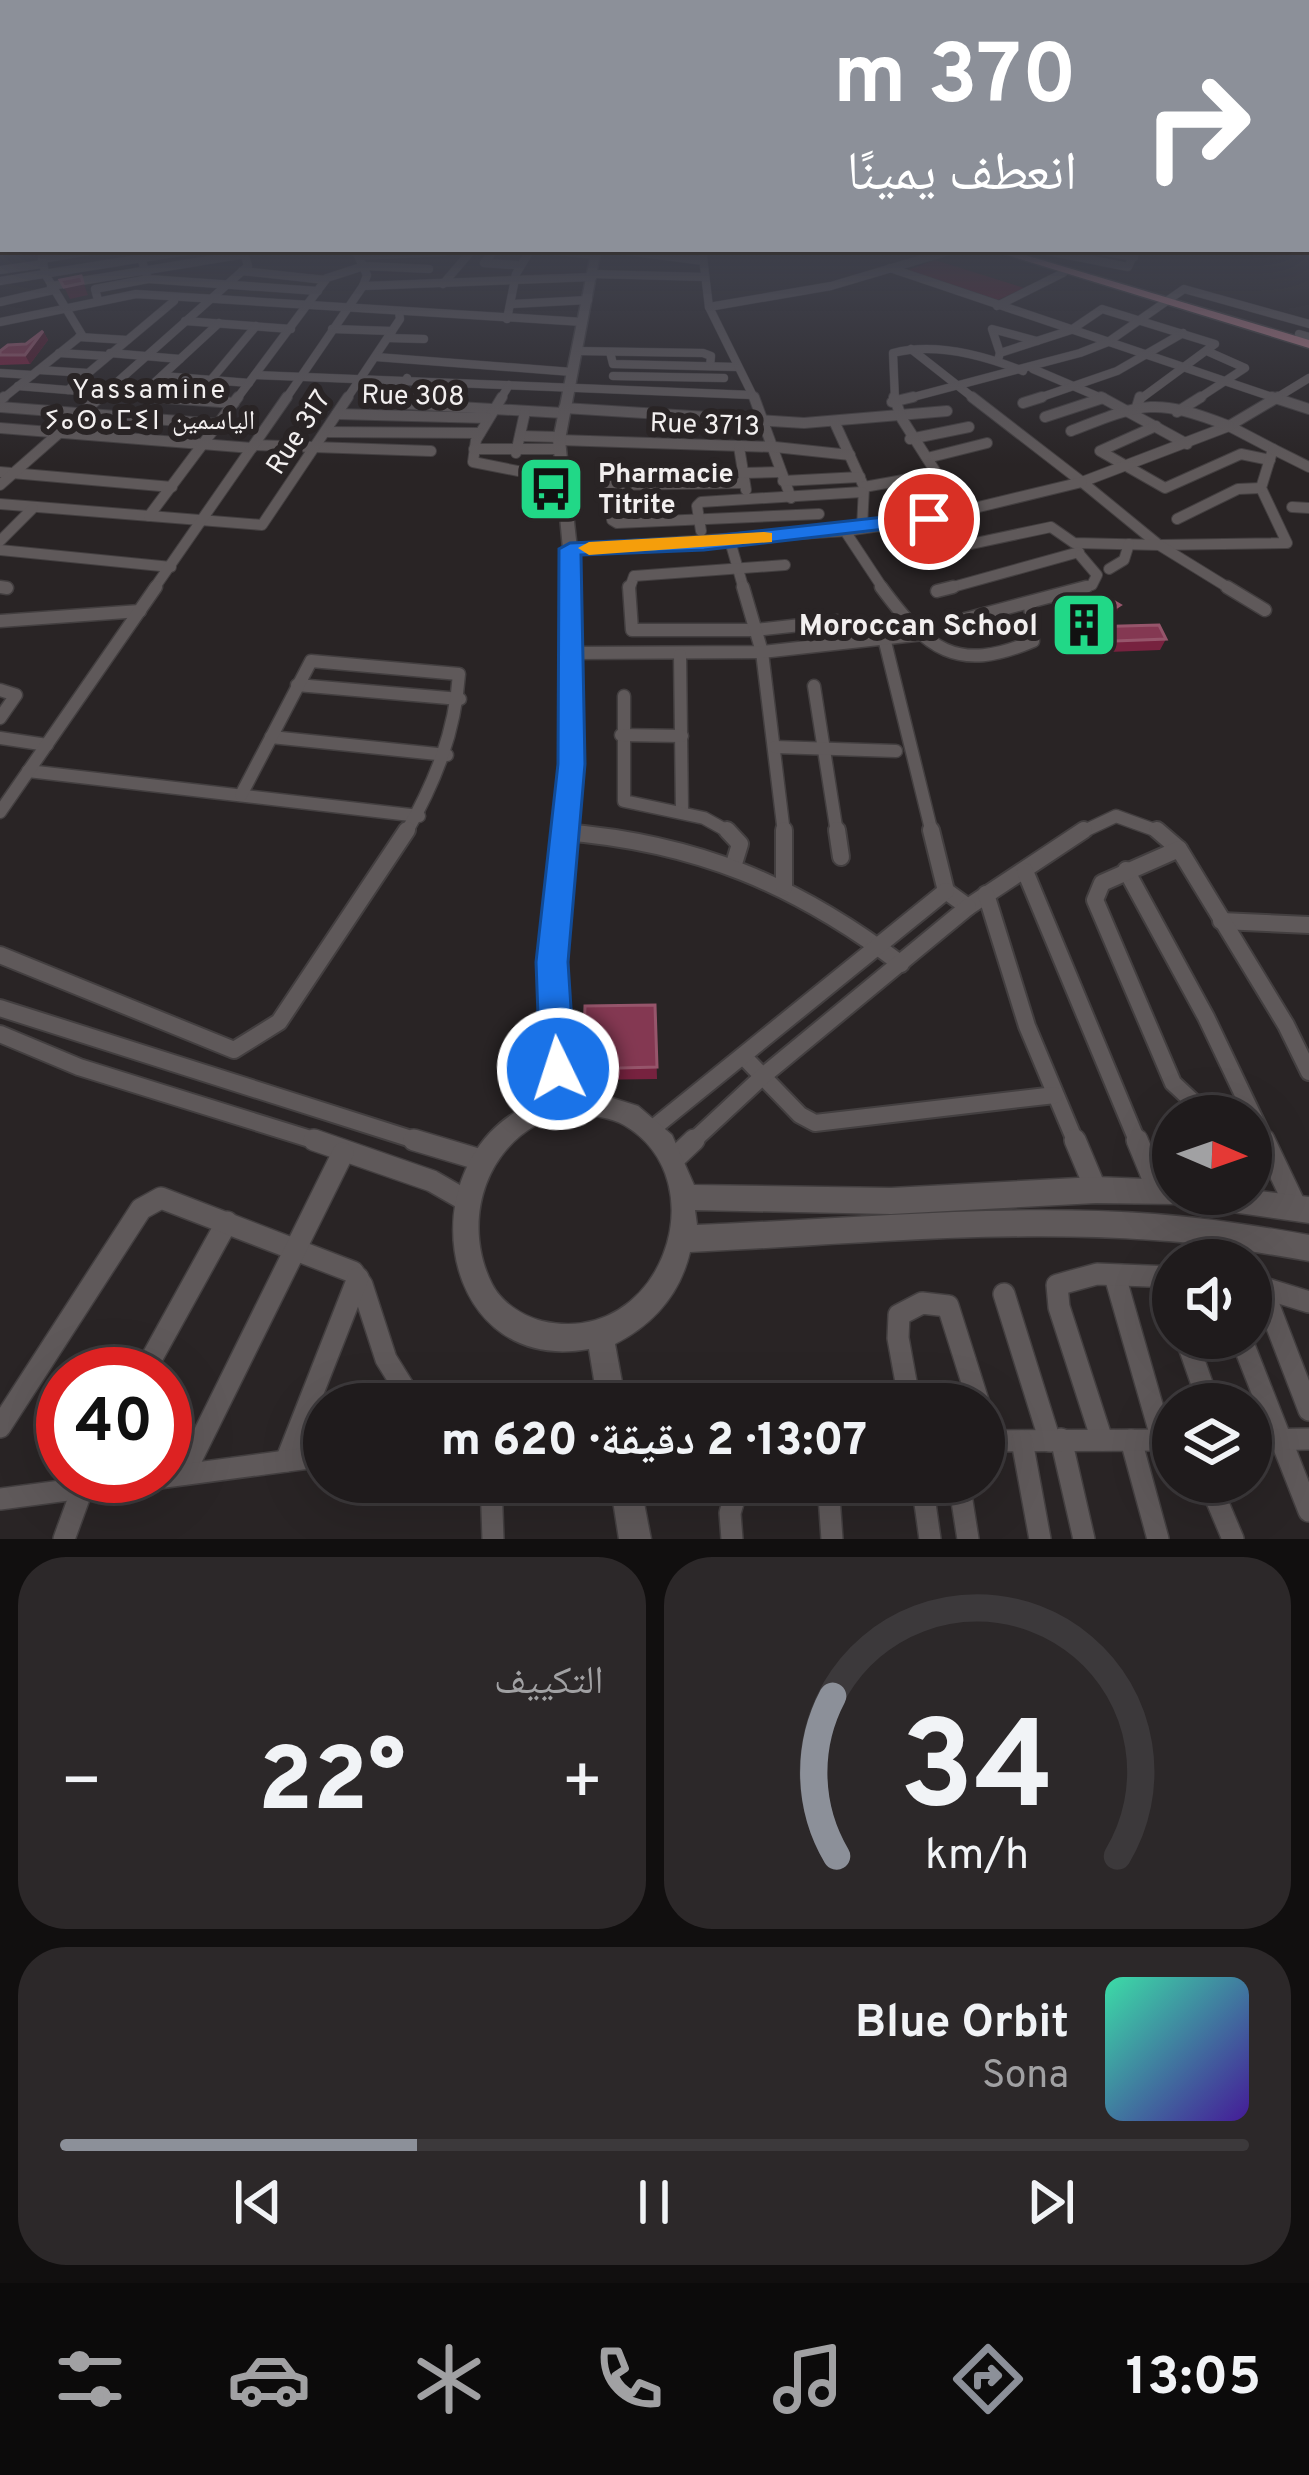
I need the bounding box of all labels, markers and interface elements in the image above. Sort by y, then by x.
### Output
text: 370 m [833,27,1077,133]
icon: right [1119,48,1275,204]
text: انعطف يمينًا [846,141,1077,210]
district label: Yassamine ⵢⴰⵙⴰⵎⵉⵏ الياسمين [45,374,255,439]
street label: Rue 308 [361,379,465,415]
street label: Rue 317 [260,385,339,482]
street label: Rue 3713 [649,407,761,445]
bus stop icon: Pharmacie Titrite [516,454,586,524]
place label: Pharmacie Titrite [598,458,734,523]
pin [878,468,980,570]
icon: arrive [896,486,962,552]
building icon: Moroccan School [1049,590,1119,660]
place label: Moroccan School [799,609,1038,646]
position arrow [495,1006,621,1132]
north arrow [1152,1095,1272,1215]
map controls [1152,1095,1272,1503]
button: sound [1152,1239,1272,1359]
speed limit sign: 40 [36,1347,192,1503]
button: layers [1152,1383,1272,1503]
text: 13:07 · 2 دقيقة · 620 m [441,1414,867,1471]
text: التكييف [494,1659,604,1708]
text: 34 [900,1695,1055,1853]
text: 22° [258,1729,406,1842]
text: − [60,1744,103,1827]
text: + [561,1744,604,1827]
text: km/h [925,1830,1029,1884]
text: Blue Orbit [855,1996,1069,2053]
text: Sona [982,2053,1069,2102]
icon: previous [225,2169,291,2235]
icon: pause [621,2169,687,2235]
icon: next [1018,2169,1084,2235]
icon: filters [48,2337,132,2421]
icon: car [227,2337,311,2421]
icon: climate [407,2337,491,2421]
icon: phone [587,2337,671,2421]
icon: music [766,2337,850,2421]
icon: directions [946,2337,1030,2421]
text: 13:05 [1126,2345,1261,2414]

